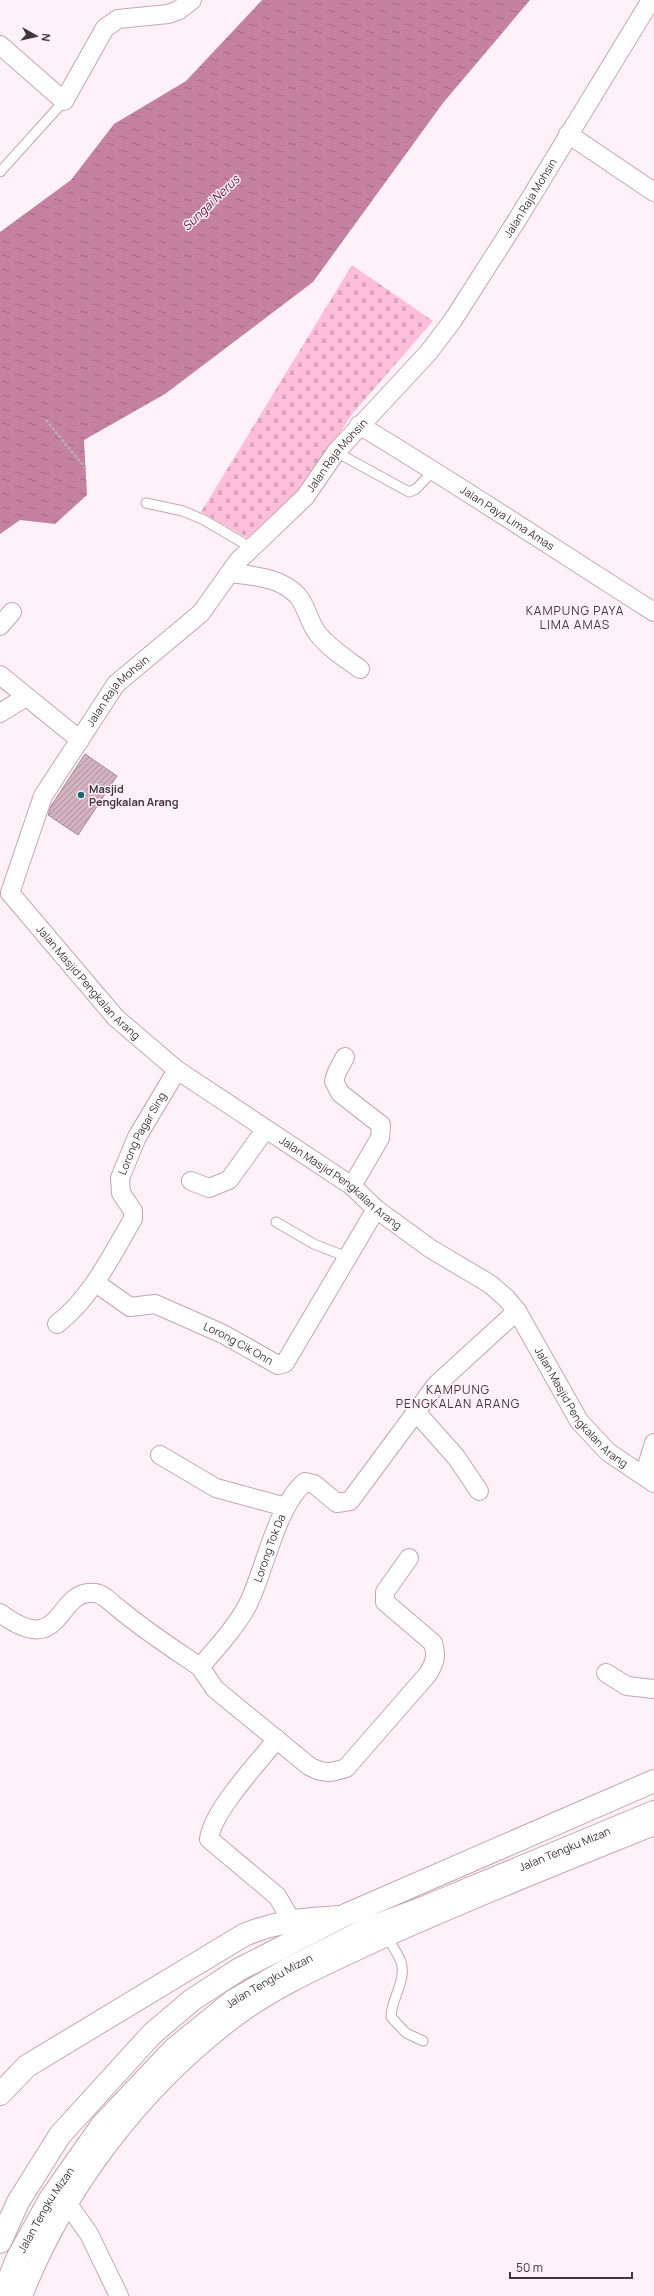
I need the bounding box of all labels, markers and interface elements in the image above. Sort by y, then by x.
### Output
north arrow [16,16,56,56]
text: N [38,33,54,43]
street label: Jalan Raja Mohsin [500,155,560,240]
water label: Sungai Nerus [178,170,244,234]
street label: Jalan Raja Mohsin [303,415,370,495]
street label: Jalan Paya Lima Amas [458,482,558,553]
district label: KAMPUNG PAYA LIMA AMAS [526,602,624,633]
street label: Jalan Raja Mohsin [82,652,152,729]
place label: Masjid Pengkalan Arang [89,781,178,809]
marker: Masjid Pengkalan Arang [76,790,86,800]
street label: Jalan Masjid Pengkalan Arang [34,922,144,1042]
street label: Lorong Pagar Sing [114,1089,169,1177]
street label: Jalan Masjid Pengkalan Arang [277,1132,405,1232]
street label: Lorong Cik Onn [201,1318,276,1368]
street label: Jalan Masjid Pengkalan Arang [532,1344,631,1470]
district label: KAMPUNG PENGKALAN ARANG [396,1381,520,1412]
street label: Lorong Tok Da [250,1512,289,1584]
street label: Jalan Tengku Mizan [516,1823,613,1874]
street label: Jalan Tengku Mizan [222,1950,315,2011]
street label: Jalan Tengku Mizan [14,2164,77,2255]
scale bar [510,2254,632,2280]
text: 50 m [516,2259,543,2276]

